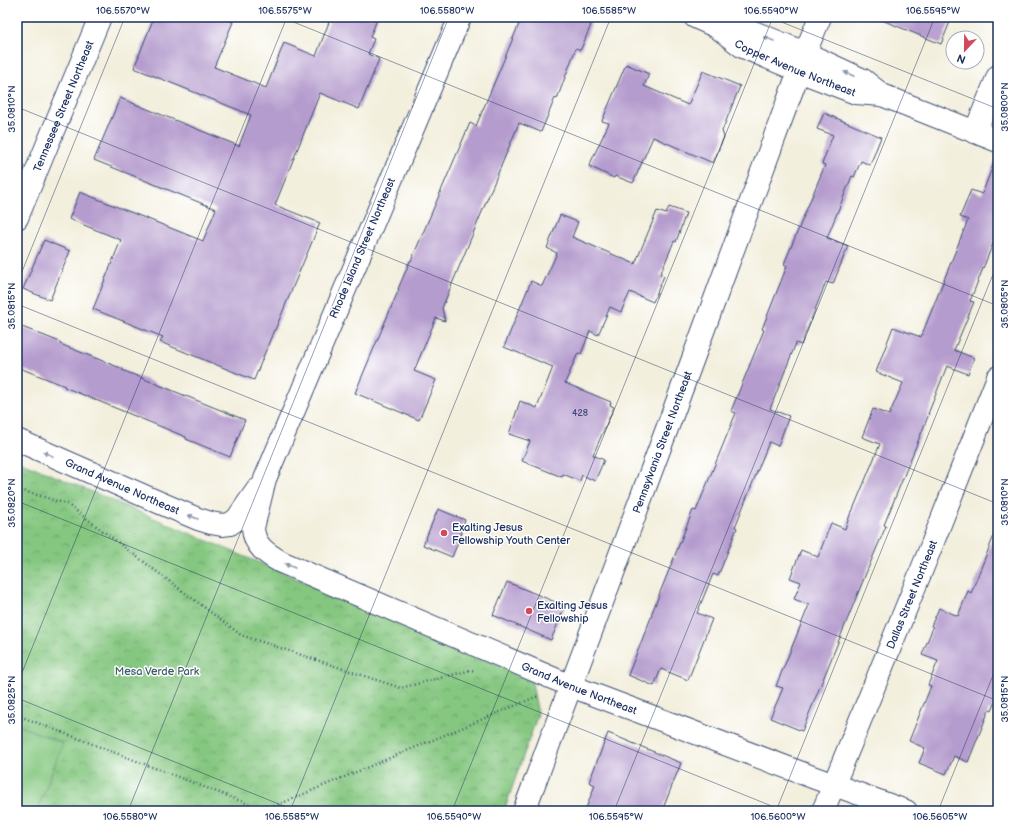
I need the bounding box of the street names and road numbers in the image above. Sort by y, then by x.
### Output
street label: Copper Avenue Northeast [732,37,858,99]
street label: Tennessee Street Northeast [31,38,97,174]
street label: Rhode Island Street Northeast [327,175,398,320]
street label: Pennsylvania Street Northeast [630,369,695,515]
street label: Grand Avenue Northeast [63,456,182,518]
street label: Dallas Street Northeast [884,538,940,651]
street label: Grand Avenue Northeast [519,660,639,718]

